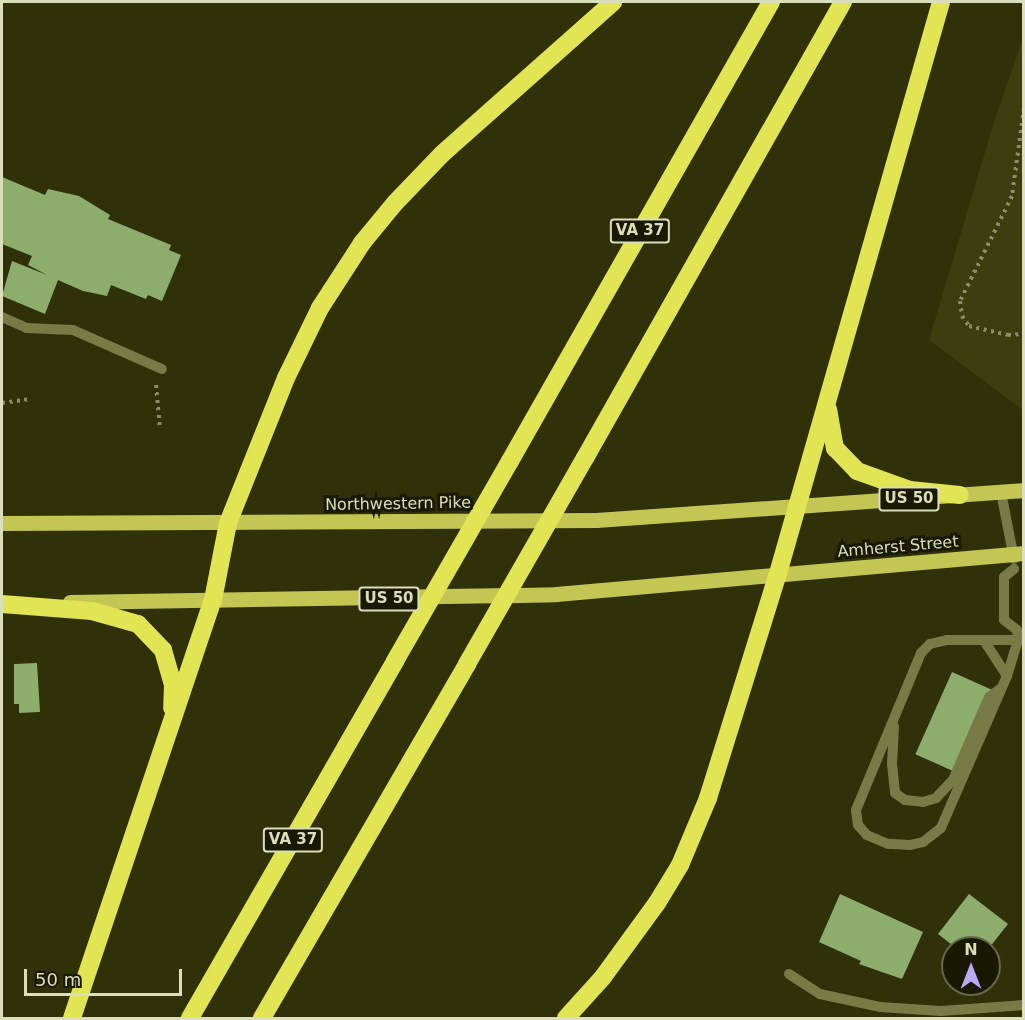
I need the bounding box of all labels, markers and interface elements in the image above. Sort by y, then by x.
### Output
road number: VA 37 [608,219,672,243]
road number: US 50 [878,487,940,511]
street label: Northwestern Pike [325,493,471,515]
street label: Amherst Street [837,532,959,562]
road number: US 50 [358,587,420,611]
road number: VA 37 [262,828,324,852]
north arrow [941,936,1001,996]
text: N [964,940,978,959]
scale bar [27,957,184,995]
text: 50 m [35,969,81,990]

